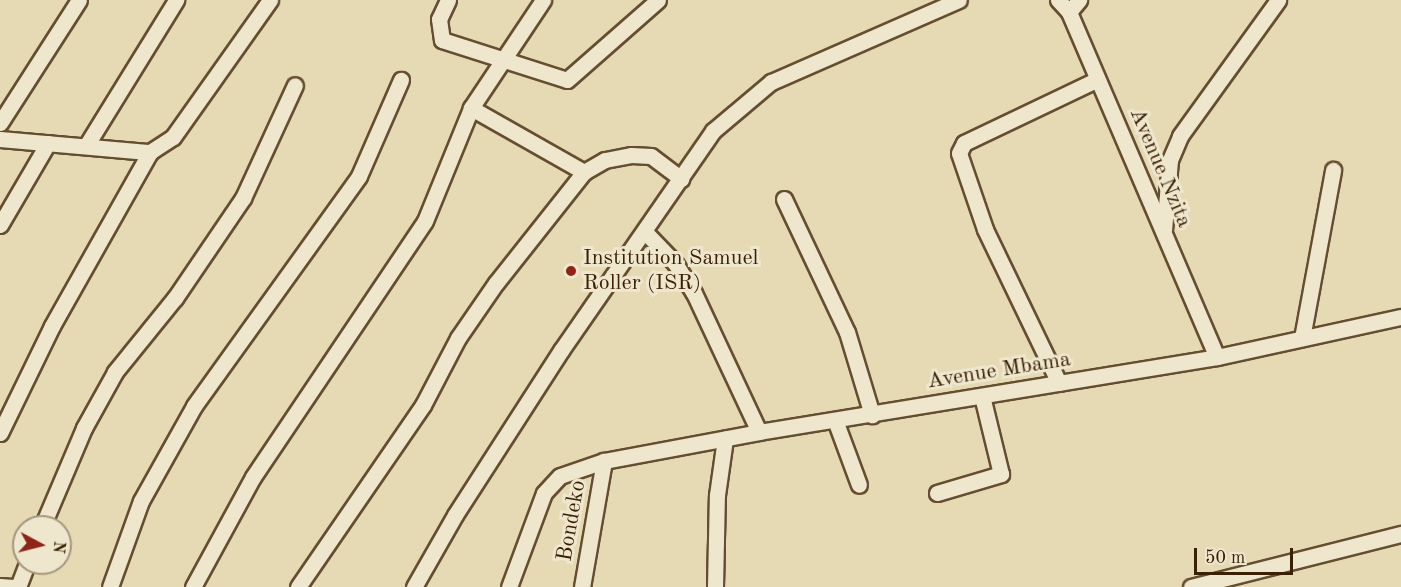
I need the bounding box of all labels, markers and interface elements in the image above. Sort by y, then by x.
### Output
street label: Avenue Nzita [1123,104,1197,232]
place label: Institution Samuel Roller (ISR) [583,245,759,296]
marker: Institution Samuel Roller (ISR) [564,264,578,278]
street label: Avenue Mbama [925,347,1073,395]
street label: Bondeko [552,478,592,564]
north arrow [12,515,72,575]
scale bar [1197,536,1296,574]
text: N [49,540,67,554]
text: 50 m [1205,549,1245,567]

